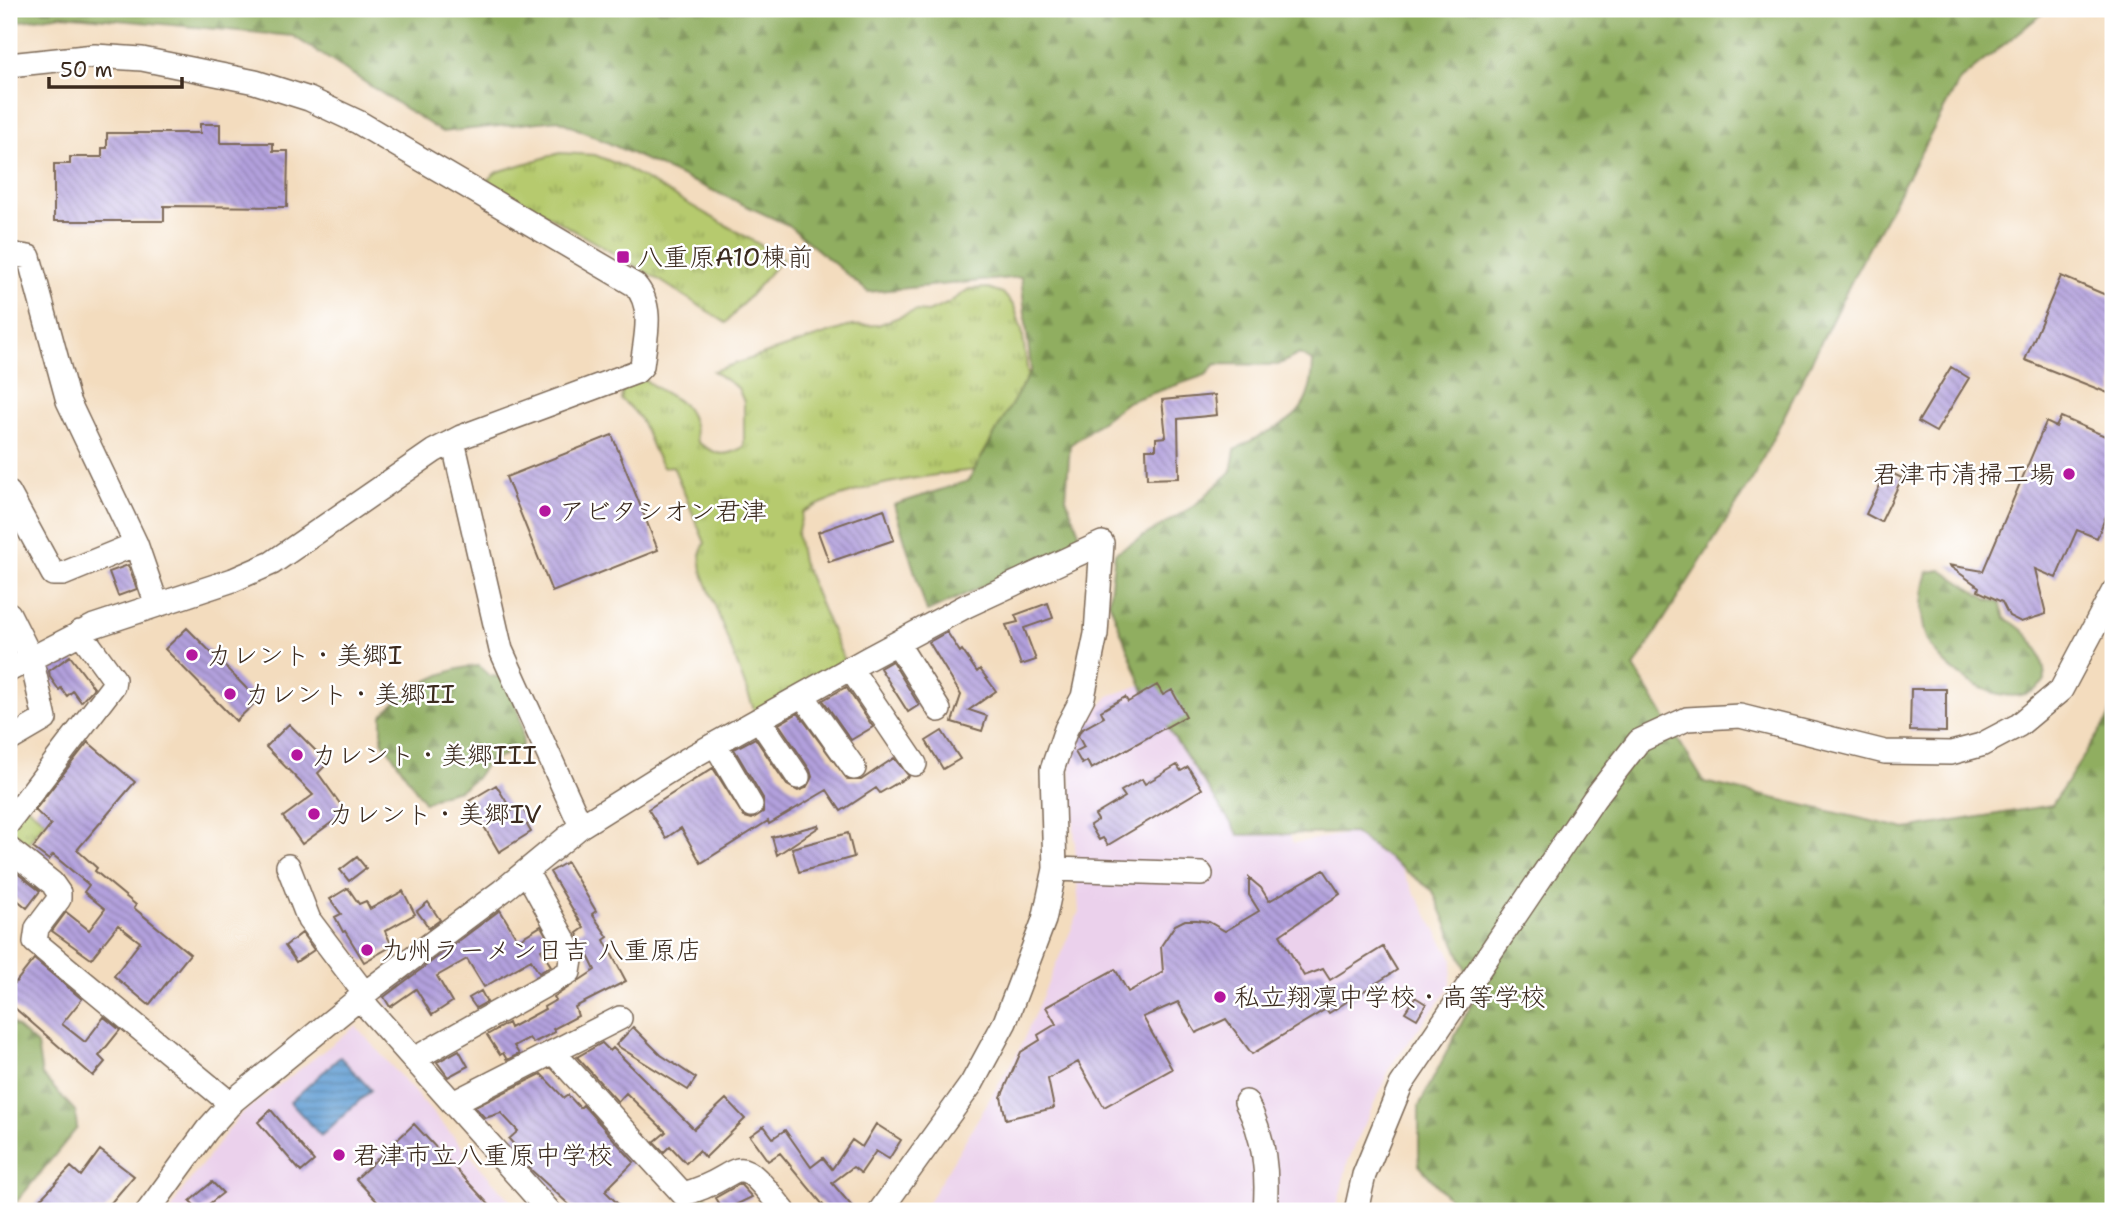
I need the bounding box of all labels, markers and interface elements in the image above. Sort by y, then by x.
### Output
scale bar [49,46,182,90]
text: 50 m [60,56,113,84]
place label: 八重原A10棟前 [637,239,813,274]
marker: 八重原A10棟前 [615,249,631,265]
place label: 君津市清掃工場 [1873,456,2055,491]
marker: 君津市清掃工場 [2061,466,2077,482]
place label: アビタシオン君津 [559,493,767,528]
marker: アビタシオン君津 [537,503,553,519]
place label: カレント・美郷I [206,637,402,672]
marker: カレント・美郷I [184,647,200,663]
place label: カレント・美郷II [244,676,455,711]
marker: カレント・美郷II [222,686,238,702]
place label: カレント・美郷III [311,737,537,772]
marker: カレント・美郷III [289,747,305,763]
place label: カレント・美郷IV [328,796,541,831]
marker: カレント・美郷IV [306,806,322,822]
place label: 九州ラーメン日吉 八重原店 [381,932,702,967]
marker: 九州ラーメン日吉 八重原店 [359,942,375,958]
place label: 私立翔凜中学校・高等学校 [1234,979,1546,1014]
marker: 私立翔凜中学校・高等学校 [1212,989,1228,1005]
place label: 君津市立八重原中学校 [353,1137,613,1172]
marker: 君津市立八重原中学校 [331,1147,347,1163]

